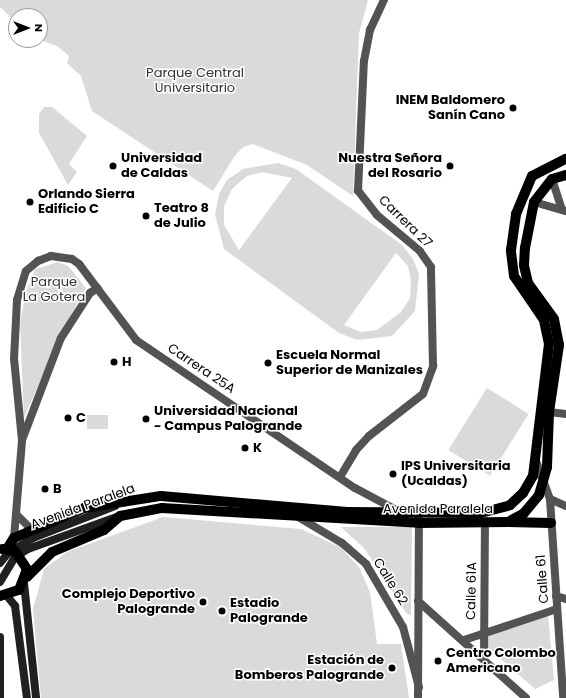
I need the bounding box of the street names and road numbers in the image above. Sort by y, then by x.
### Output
street label: Carrera 27 [375,193,435,251]
street label: Carrera 25A [164,341,238,397]
street label: Avenida Paralela [29,481,137,533]
street label: Avenida Paralela [383,501,493,517]
street label: Calle 61 [534,554,552,604]
street label: Calle 62 [369,556,411,608]
street label: Calle 61A [464,562,480,620]

